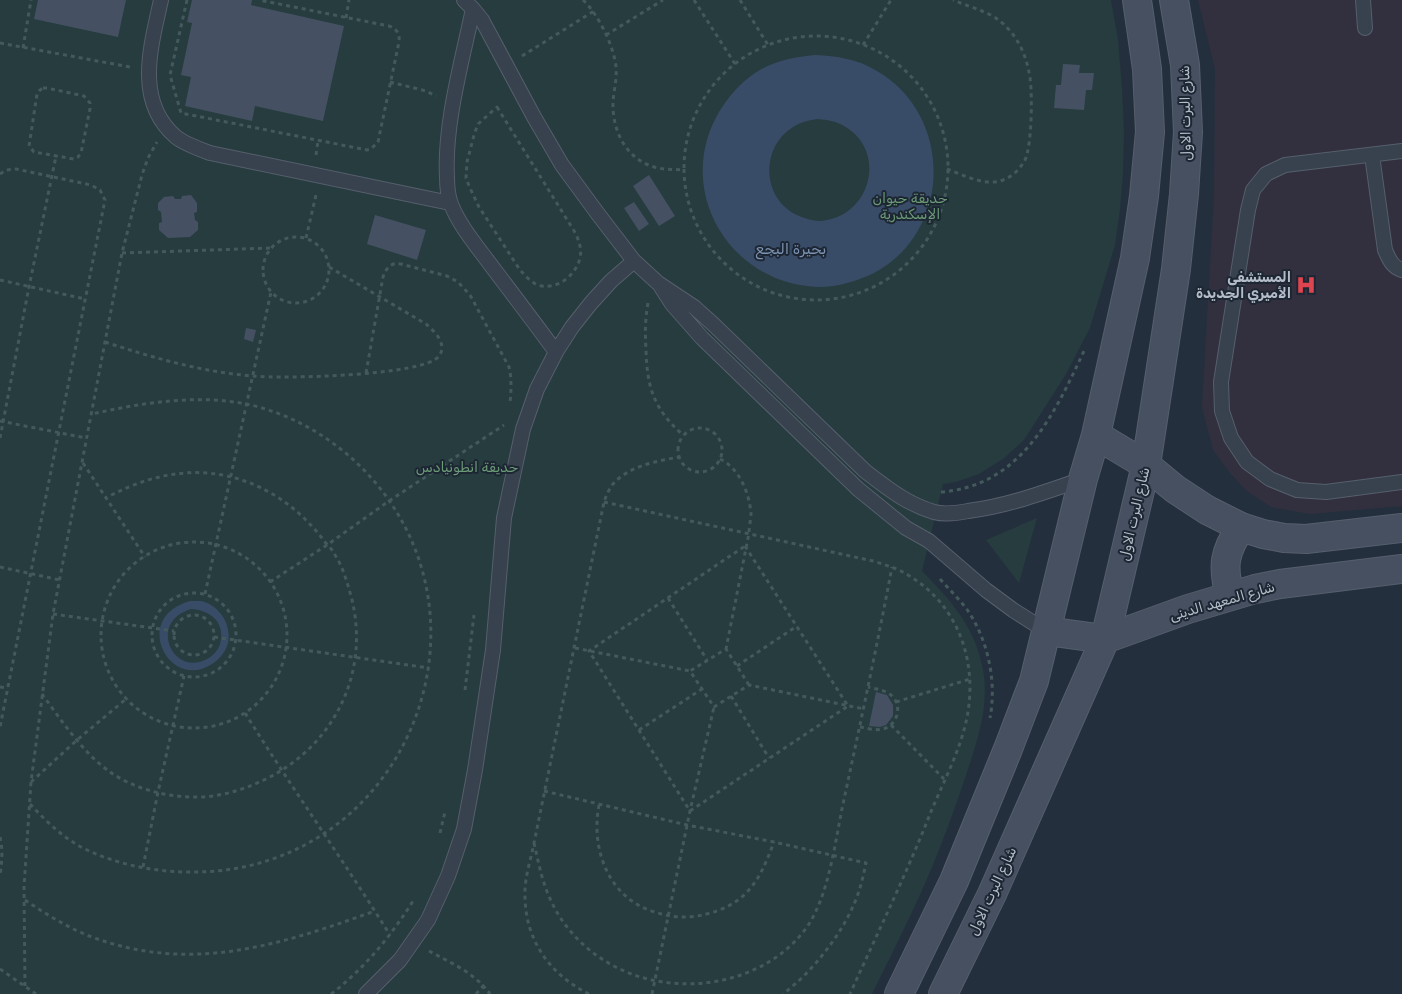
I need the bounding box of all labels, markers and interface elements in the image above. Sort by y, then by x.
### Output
street label: شارع البرت الاول [1176,65,1197,161]
park label: حديقة حيوان الإسكندرية [872,190,948,223]
water label: بحيرة البجع [756,240,826,260]
place label: المستشفى الأميري الجديدة [1196,269,1291,303]
hospital icon: المستشفى الأميري الجديدة [1295,274,1317,296]
park label: حديقة انطونيادس [416,459,519,476]
street label: شارع البرت الاول [1115,466,1155,563]
street label: شارع المعهد الدينى [1168,578,1277,627]
street label: شارع البرت الاول [965,844,1022,939]

